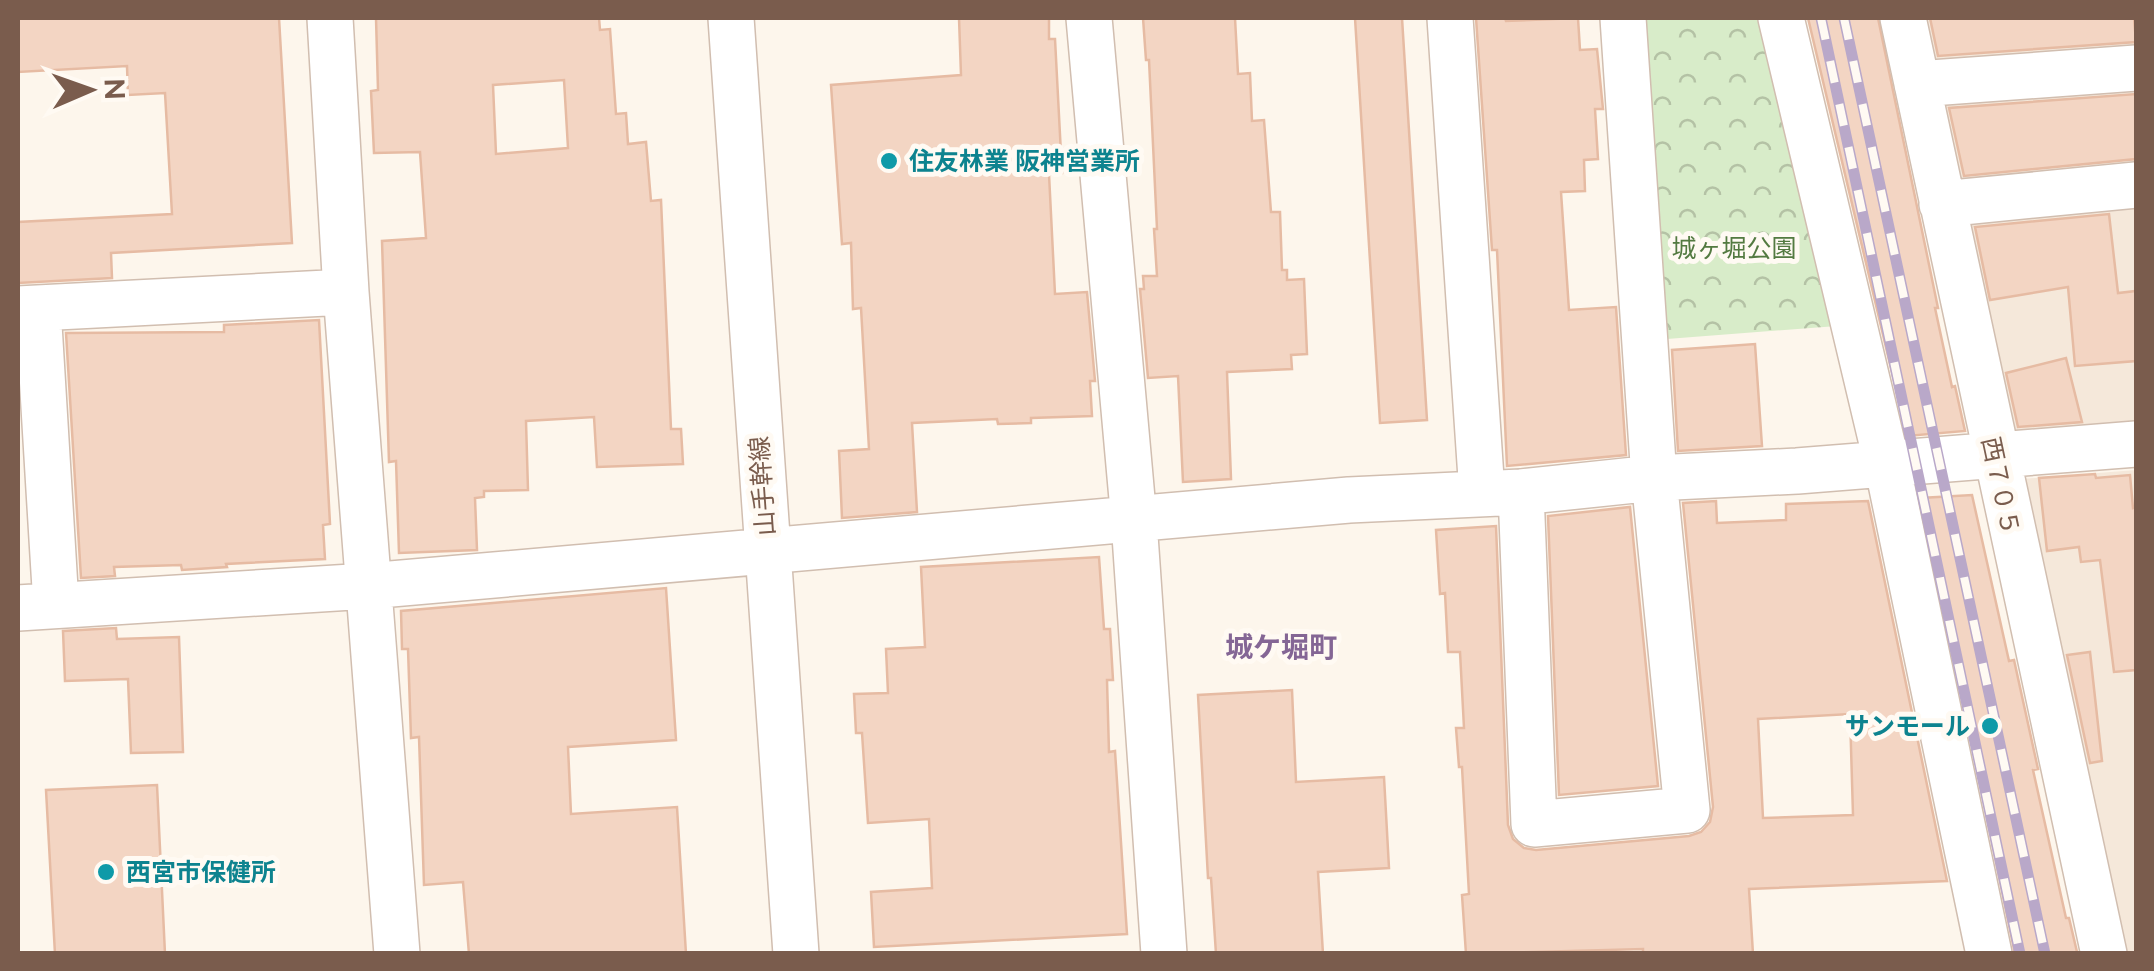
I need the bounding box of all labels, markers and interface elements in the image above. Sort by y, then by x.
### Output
north arrow [40,40,140,140]
text: N [98,78,131,100]
place label: 住友林業 阪神営業所 [909,146,1140,176]
marker: 住友林業 阪神営業所 [878,150,900,172]
park label: 城ヶ堀公園 [1671,233,1797,263]
street label: 西７０５ [1976,434,2026,538]
street label: 山手幹線 [744,435,780,537]
district label: 城ケ堀町 [1225,631,1337,664]
place label: サンモール [1845,711,1970,741]
marker: サンモール [1979,715,2001,737]
place label: 西宮市保健所 [126,857,276,887]
marker: 西宮市保健所 [95,861,117,883]

